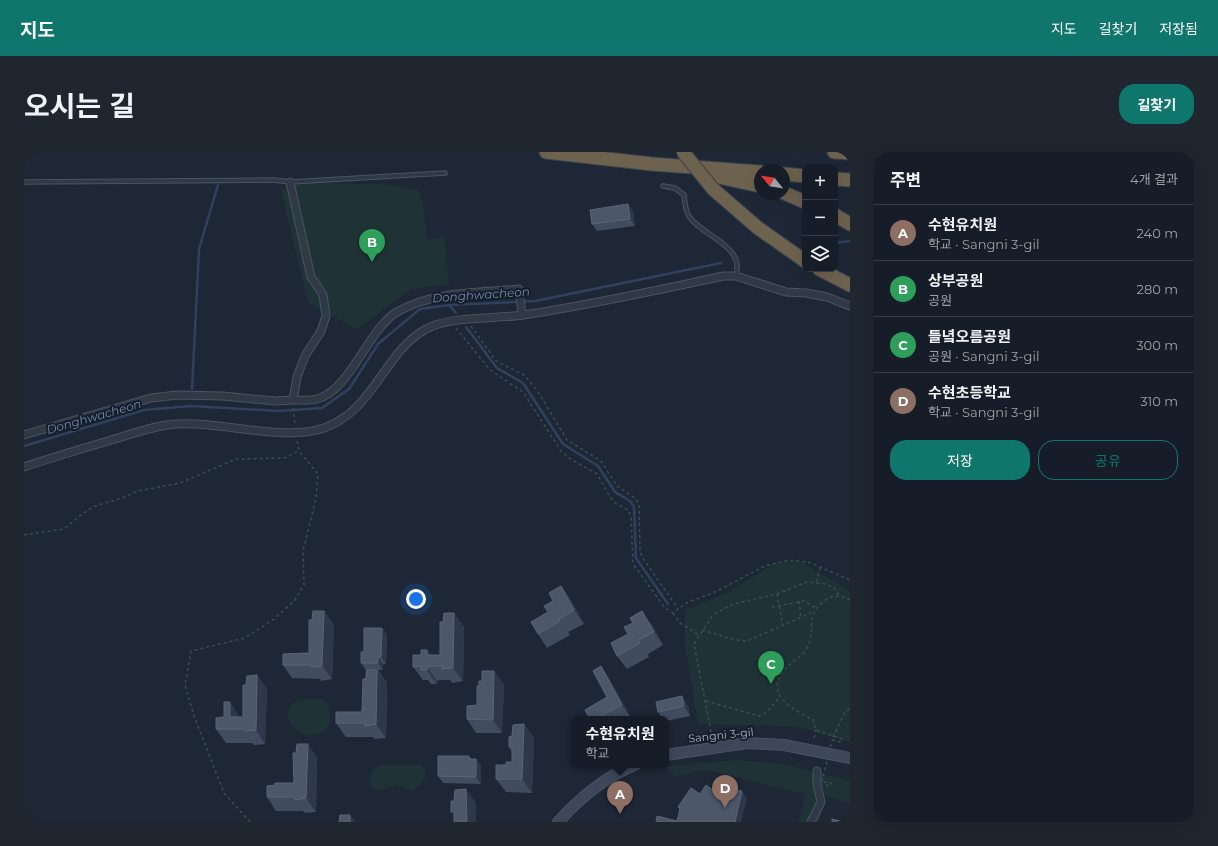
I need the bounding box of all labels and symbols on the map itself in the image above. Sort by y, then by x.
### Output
north arrow [754,164,790,200]
pin: B [359,229,385,262]
water label: Donghwacheon [432,284,530,305]
water label: Donghwacheon [45,396,143,437]
your location [406,589,426,609]
pin: C [758,651,784,684]
street label: Sangni 3-gil [688,725,754,745]
pin: D [712,775,738,808]
pin: A [607,781,633,814]

